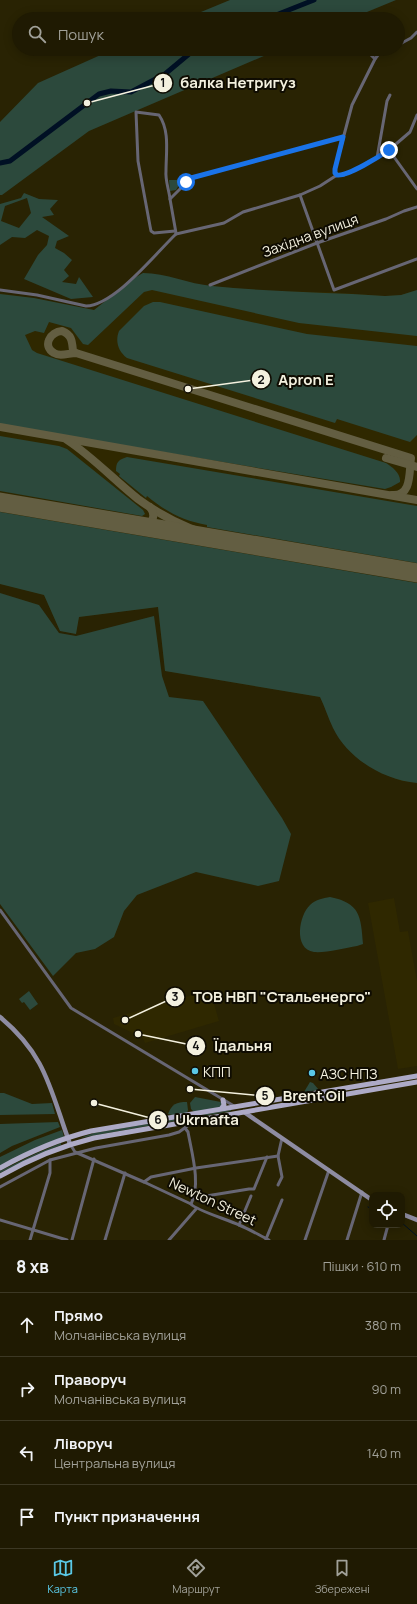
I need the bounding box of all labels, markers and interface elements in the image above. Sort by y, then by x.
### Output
search box [12,12,405,56]
icon: search [26,23,48,45]
text: Пошук [58,24,104,45]
callout: балка Нетригуз [153,70,304,97]
text: балка Нетригуз [180,72,296,93]
text: 1 [160,74,166,91]
route end [380,141,398,159]
route start [177,173,195,191]
street label: Західна вулиця [259,209,361,261]
callout: Apron E [251,366,342,393]
text: Apron E [278,369,334,390]
text: 2 [257,371,265,388]
callout: ТОВ НВП "Стальенерго" [165,984,380,1011]
text: ТОВ НВП "Стальенерго" [193,986,371,1007]
text: 3 [172,988,179,1005]
callout: Їдальня [186,1033,280,1060]
text: Їдальня [213,1035,272,1056]
text: 4 [192,1037,200,1054]
place label: КПП [203,1062,231,1081]
place label: АЗС НПЗ [320,1064,377,1083]
marker: КПП [190,1066,200,1076]
marker: АЗС НПЗ [307,1068,317,1078]
callout: Brent Oil [255,1083,353,1110]
text: Brent Oil [283,1085,345,1106]
text: 5 [261,1087,269,1104]
callout: Ukrnafta [148,1107,247,1134]
text: Ukrnafta [175,1109,239,1130]
text: 6 [154,1111,162,1128]
street label: Newton Street [166,1173,260,1230]
map controls [369,1192,405,1228]
button: locate [369,1192,405,1228]
text: 8 хв [16,1255,49,1278]
text: Пішки · 610 m [323,1257,401,1275]
text: Прямо [54,1305,103,1326]
icon: ahead [16,1314,38,1336]
text: 380 m [365,1316,401,1334]
text: Молчанівська вулиця [54,1326,186,1344]
text: Праворуч [54,1369,126,1390]
icon: right [16,1378,38,1400]
text: 90 m [371,1380,401,1398]
text: Молчанівська вулиця [54,1390,186,1408]
text: Ліворуч [54,1433,113,1454]
icon: left [16,1442,38,1464]
text: 140 m [367,1444,401,1462]
text: Центральна вулиця [54,1454,176,1472]
icon: arrive [16,1506,38,1528]
text: Пункт призначення [54,1506,200,1527]
tab: Карта [47,1557,78,1596]
tab: Маршрут [172,1557,220,1596]
tab: Збережені [315,1557,370,1596]

